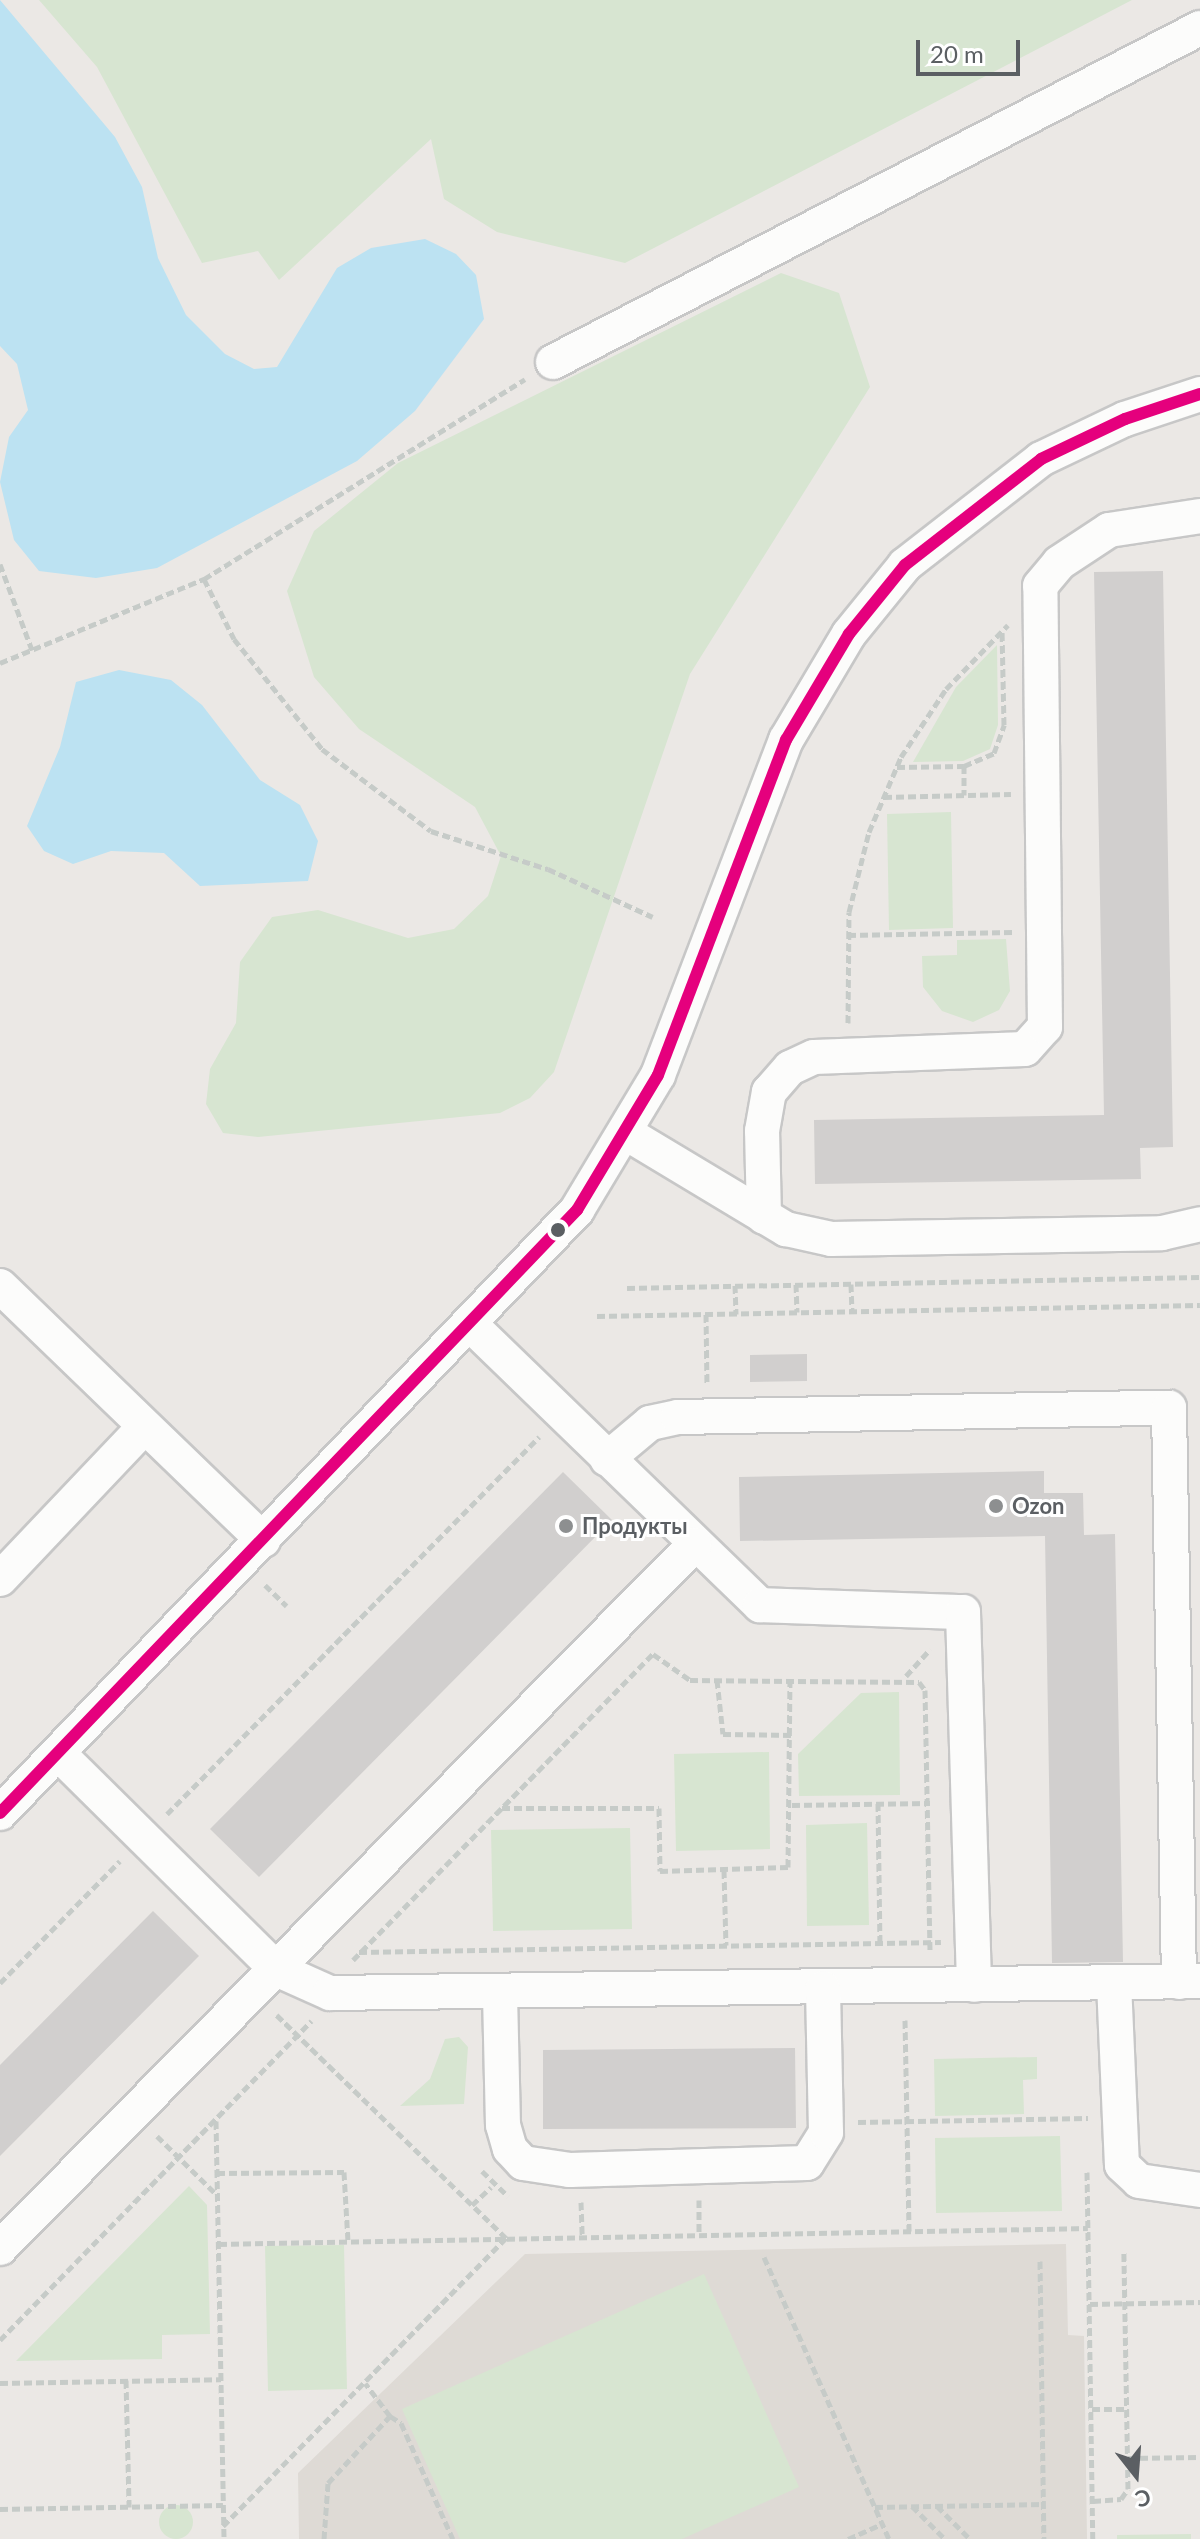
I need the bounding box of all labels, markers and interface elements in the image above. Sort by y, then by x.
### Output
scale bar [920,24,1024,74]
text: 20 m [930,39,984,68]
unlabelled marker [550,1222,566,1238]
place label: Ozon [1012,1493,1065,1519]
marker: Ozon [987,1497,1005,1515]
place label: Продукты [582,1513,688,1539]
marker: Продукты [557,1517,575,1535]
north arrow [1096,2435,1176,2515]
text: С [1132,2483,1154,2513]

